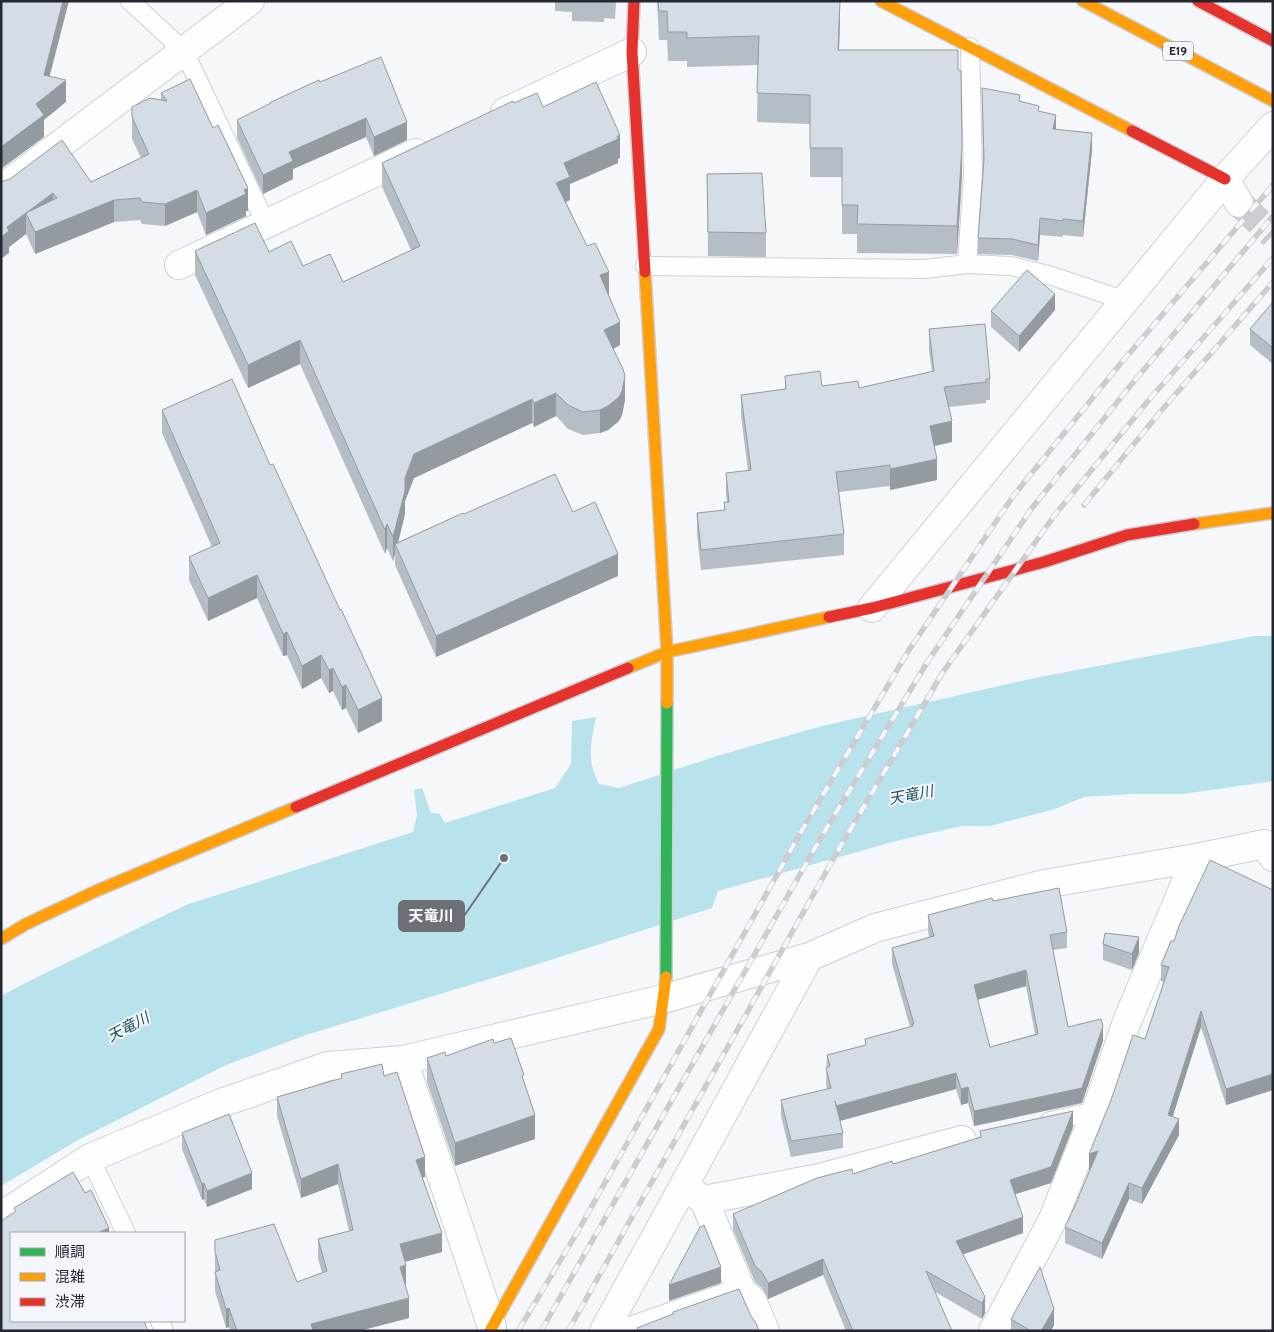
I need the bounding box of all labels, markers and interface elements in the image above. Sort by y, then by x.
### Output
road number: E19 [1163,41,1193,60]
water label: 天竜川 [887,781,937,808]
callout: 天竜川 [399,901,464,931]
text: 天竜川 [408,907,454,925]
water label: 天竜川 [104,1008,154,1046]
legend [10,1232,185,1322]
text: 順調 [55,1243,85,1261]
text: 混雑 [55,1268,85,1286]
text: 渋滞 [55,1293,85,1311]

